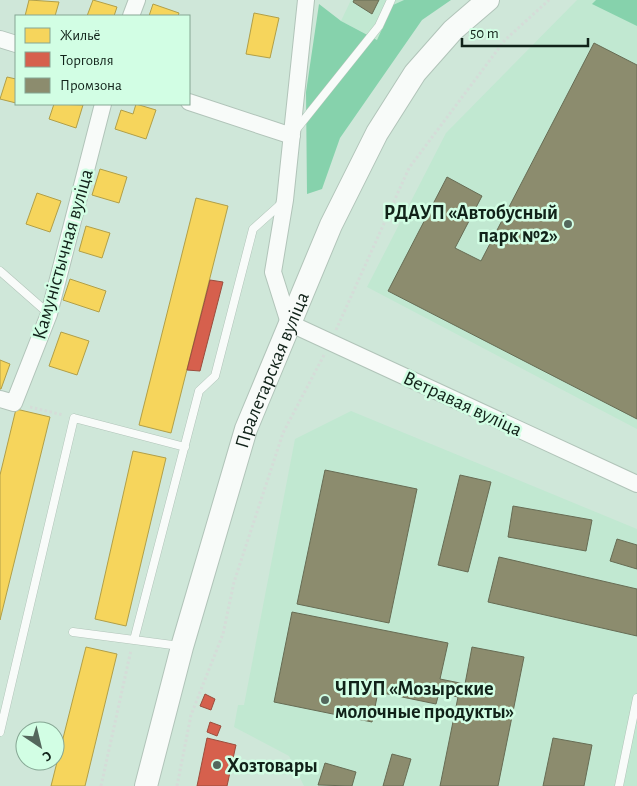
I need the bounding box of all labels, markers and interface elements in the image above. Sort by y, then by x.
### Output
legend [15,15,190,105]
scale bar [462,15,588,47]
text: 50 m [470,26,499,41]
text: Жильё [60,28,100,43]
text: Торговля [60,53,114,68]
text: Промзона [60,78,122,93]
street label: Камуністычная вуліца [29,167,97,342]
place label: РДАУП «Автобусный парк №2» [384,203,558,246]
marker: РДАУП «Автобусный парк №2» [562,218,574,230]
street label: Пралетарская вуліца [232,289,313,451]
street label: Ветравая вуліца [400,368,525,440]
place label: ЧПУП «Мозырские молочные продукты» [335,679,514,722]
marker: ЧПУП «Мозырские молочные продукты» [319,694,331,706]
north arrow [15,721,65,771]
text: С [39,748,54,764]
place label: Хозтовары [227,756,318,776]
marker: Хозтовары [211,759,223,771]

